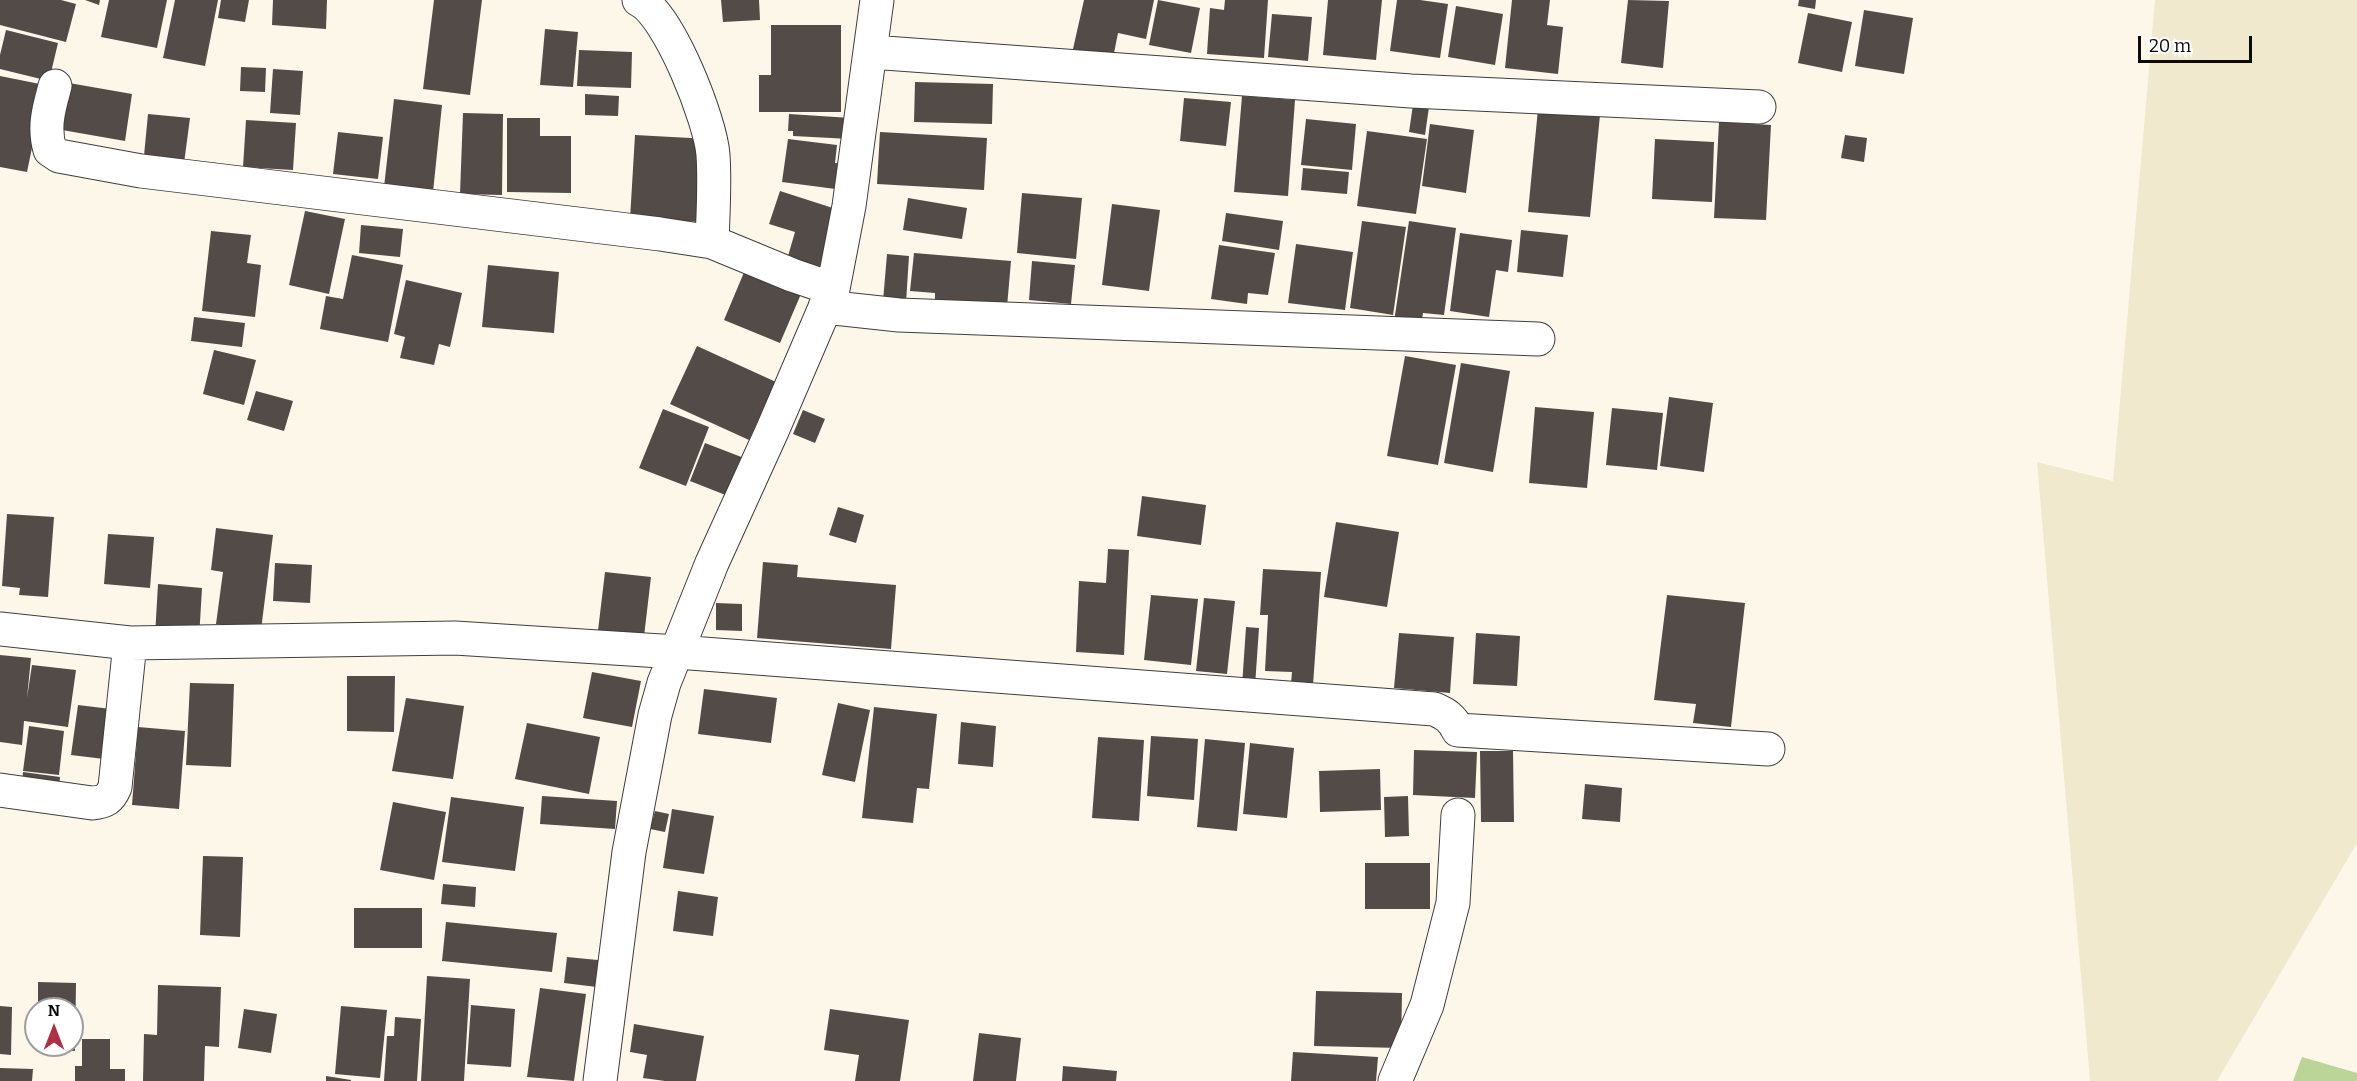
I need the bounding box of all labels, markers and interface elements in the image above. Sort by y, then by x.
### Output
scale bar [2141,24,2255,62]
text: 20 m [2149,35,2191,57]
north arrow [24,997,84,1057]
text: N [48,1001,60,1020]

